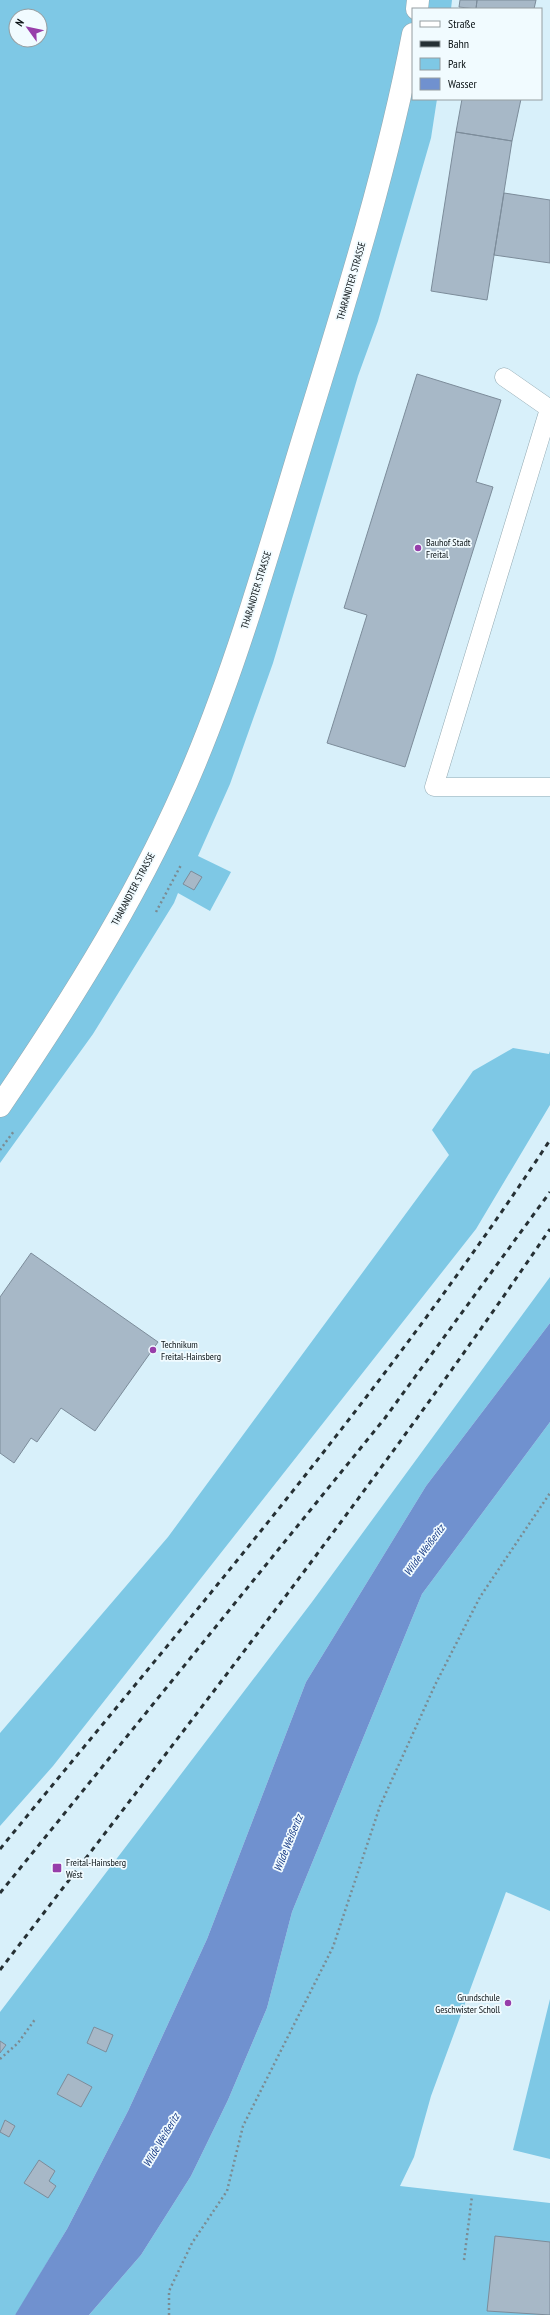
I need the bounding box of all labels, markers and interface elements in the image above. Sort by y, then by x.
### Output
north arrow [8,8,48,48]
legend [412,8,542,100]
text: N [12,16,27,29]
text: Straße [448,16,475,31]
text: Bahn [448,36,469,51]
text: Park [448,56,466,71]
text: Wasser [448,76,478,91]
street label: THARANDTER STRASSE [334,240,368,322]
place label: Bauhof Stadt Freital [426,536,471,561]
marker: Bauhof Stadt Freital [413,543,423,553]
street label: THARANDTER STRASSE [238,550,274,630]
street label: THARANDTER STRASSE [108,850,158,928]
place label: Technikum Freital-Hainsberg [161,1338,221,1363]
marker: Technikum Freital-Hainsberg [148,1345,158,1355]
water label: Wilde Weißeritz [400,1521,448,1578]
water label: Wilde Weißeritz [270,1812,306,1873]
place label: Freital-Hainsberg West [66,1856,126,1881]
marker: Freital-Hainsberg West [51,1862,63,1874]
place label: Grundschule Geschwister Scholl [435,1991,501,2016]
marker: Grundschule Geschwister Scholl [503,1998,513,2008]
water label: Wilde Weißeritz [140,2110,183,2169]

